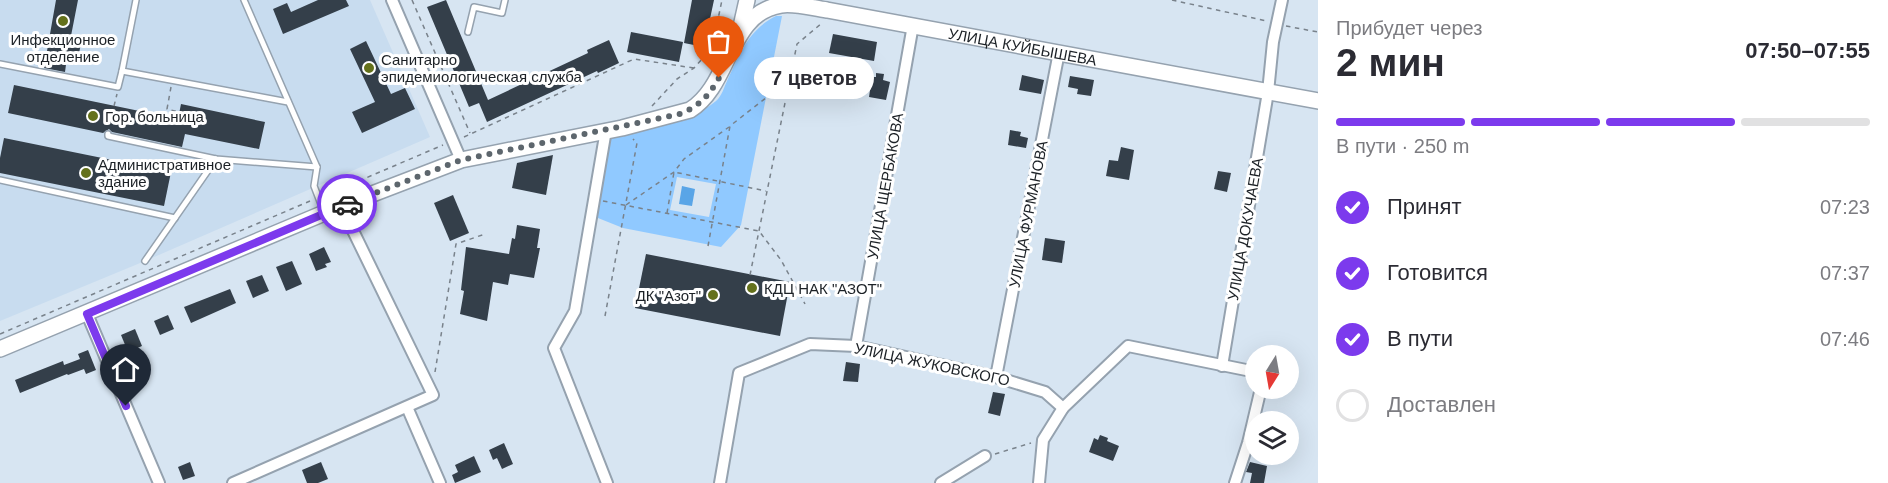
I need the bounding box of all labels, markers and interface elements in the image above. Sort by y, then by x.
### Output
marker: Инфекционное отделение [56,14,70,28]
pin [693,16,744,78]
text: Прибудет через [1336,17,1482,39]
street label: УЛИЦА КУЙБЫШЕВА [947,24,1098,68]
icon: bag [702,25,735,58]
place label: Инфекционное отделение [11,31,115,65]
text: 07:50–07:55 [1745,38,1870,63]
text: 2 мин [1336,41,1445,84]
place label: Санитарно эпидемиологическая служба [381,51,583,85]
callout: 7 цветов [755,57,875,99]
marker: Санитарно эпидемиологическая служба [362,61,376,75]
text: 7 цветов [771,67,857,89]
place label: Гор. больница [105,108,205,125]
marker: Гор. больница [86,109,100,123]
street label: УЛИЦА ЩЕРБАКОВА [864,112,906,260]
text: В пути · 250 m [1336,135,1469,157]
street label: УЛИЦА ФУРМАНОВА [1005,139,1051,289]
place label: Административное здание [98,156,231,190]
street label: УЛИЦА ДОКУЧАЕВА [1224,156,1266,302]
marker: Административное здание [79,166,93,180]
courier [317,174,377,234]
icon: car [331,188,364,221]
icon: check [1336,191,1369,224]
text: Принят [1387,194,1461,219]
text: 07:23 [1820,196,1870,218]
icon: check [1336,257,1369,290]
text: Готовится [1387,260,1488,285]
text: 07:37 [1820,262,1870,284]
place label: КДЦ НАК "АЗОТ" [764,280,882,297]
marker: КДЦ НАК "АЗОТ" [745,281,759,295]
place label: ДК "Азот" [636,287,701,304]
marker: ДК "Азот" [706,288,720,302]
icon: check [1336,323,1369,356]
text: В пути [1387,326,1453,351]
text: 07:46 [1820,328,1870,350]
street label: УЛИЦА ЖУКОВСКОГО [853,339,1011,389]
pin [100,344,151,406]
north arrow [1245,345,1299,399]
map controls [1245,345,1299,465]
icon: home [109,353,142,386]
text: Доставлен [1387,392,1496,417]
button: layers [1245,411,1299,465]

